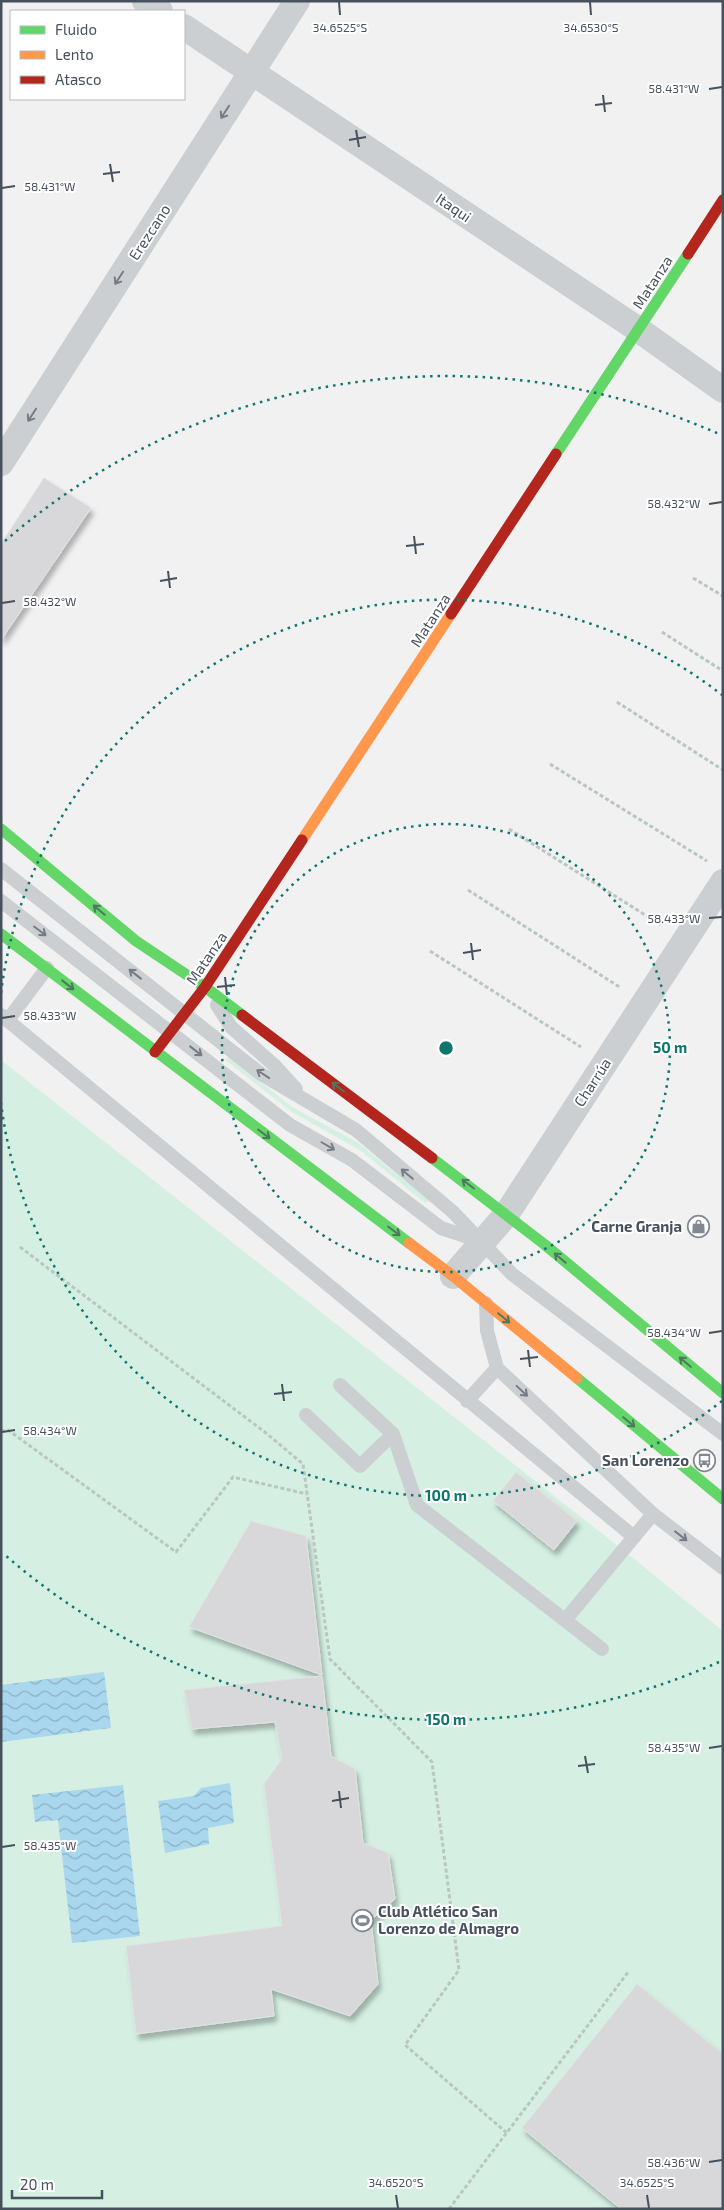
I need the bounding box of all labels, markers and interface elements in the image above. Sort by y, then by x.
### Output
legend [10,10,185,100]
text: Fluido [55,20,97,38]
text: 34.6525°S [313,20,367,34]
text: 34.6530°S [563,20,619,34]
text: Lento [55,45,94,63]
text: Atasco [55,70,101,88]
text: 58.431°W [649,81,699,95]
one-way arrow [220,104,230,118]
text: 58.431°W [25,179,75,193]
street label: Itaqui [433,189,475,225]
street label: Erezcano [124,201,174,263]
street label: Matanza [628,252,676,312]
one-way arrow [114,271,124,285]
one-way arrow [26,408,36,422]
text: 58.432°W [648,496,700,510]
street label: Matanza [406,590,454,650]
text: 58.432°W [24,594,76,608]
one-way arrow [93,905,106,916]
text: 58.433°W [648,911,700,925]
one-way arrow [33,925,46,936]
street label: Matanza [182,928,230,988]
one-way arrow [128,969,141,980]
one-way arrow [61,979,74,990]
text: 58.433°W [24,1008,76,1022]
text: 50 m [653,1038,687,1056]
centre of rings [437,1039,455,1057]
one-way arrow [190,1046,203,1057]
street label: Charrúa [570,1054,614,1110]
one-way arrow [256,1069,270,1079]
one-way arrow [331,1082,345,1092]
one-way arrow [257,1128,270,1139]
one-way arrow [320,1142,334,1152]
one-way arrow [401,1168,414,1179]
one-way arrow [462,1179,475,1190]
shop icon: Carne Granja [686,1214,710,1238]
place label: Carne Granja [591,1217,682,1235]
one-way arrow [387,1226,401,1236]
one-way arrow [554,1252,567,1264]
one-way arrow [498,1312,511,1323]
text: 58.434°W [647,1325,701,1339]
one-way arrow [679,1356,692,1368]
one-way arrow [515,1385,528,1397]
one-way arrow [623,1416,636,1427]
text: 58.434°W [23,1423,77,1437]
bus stop icon: San Lorenzo [693,1448,717,1472]
place label: San Lorenzo [602,1451,689,1469]
text: 100 m [425,1486,467,1504]
one-way arrow [674,1530,687,1541]
text: 150 m [426,1710,466,1728]
text: 58.435°W [648,1740,700,1754]
text: 58.435°W [24,1838,76,1852]
place label: Club Atlético San Lorenzo de Almagro [378,1902,519,1937]
sports icon: Club Atlético San Lorenzo de Almagro [350,1908,374,1932]
text: 58.436°W [647,2155,701,2169]
scale bar [12,2168,102,2200]
text: 20 m [20,2175,54,2193]
text: 34.6520°S [368,2175,424,2189]
text: 34.6525°S [620,2175,674,2189]

